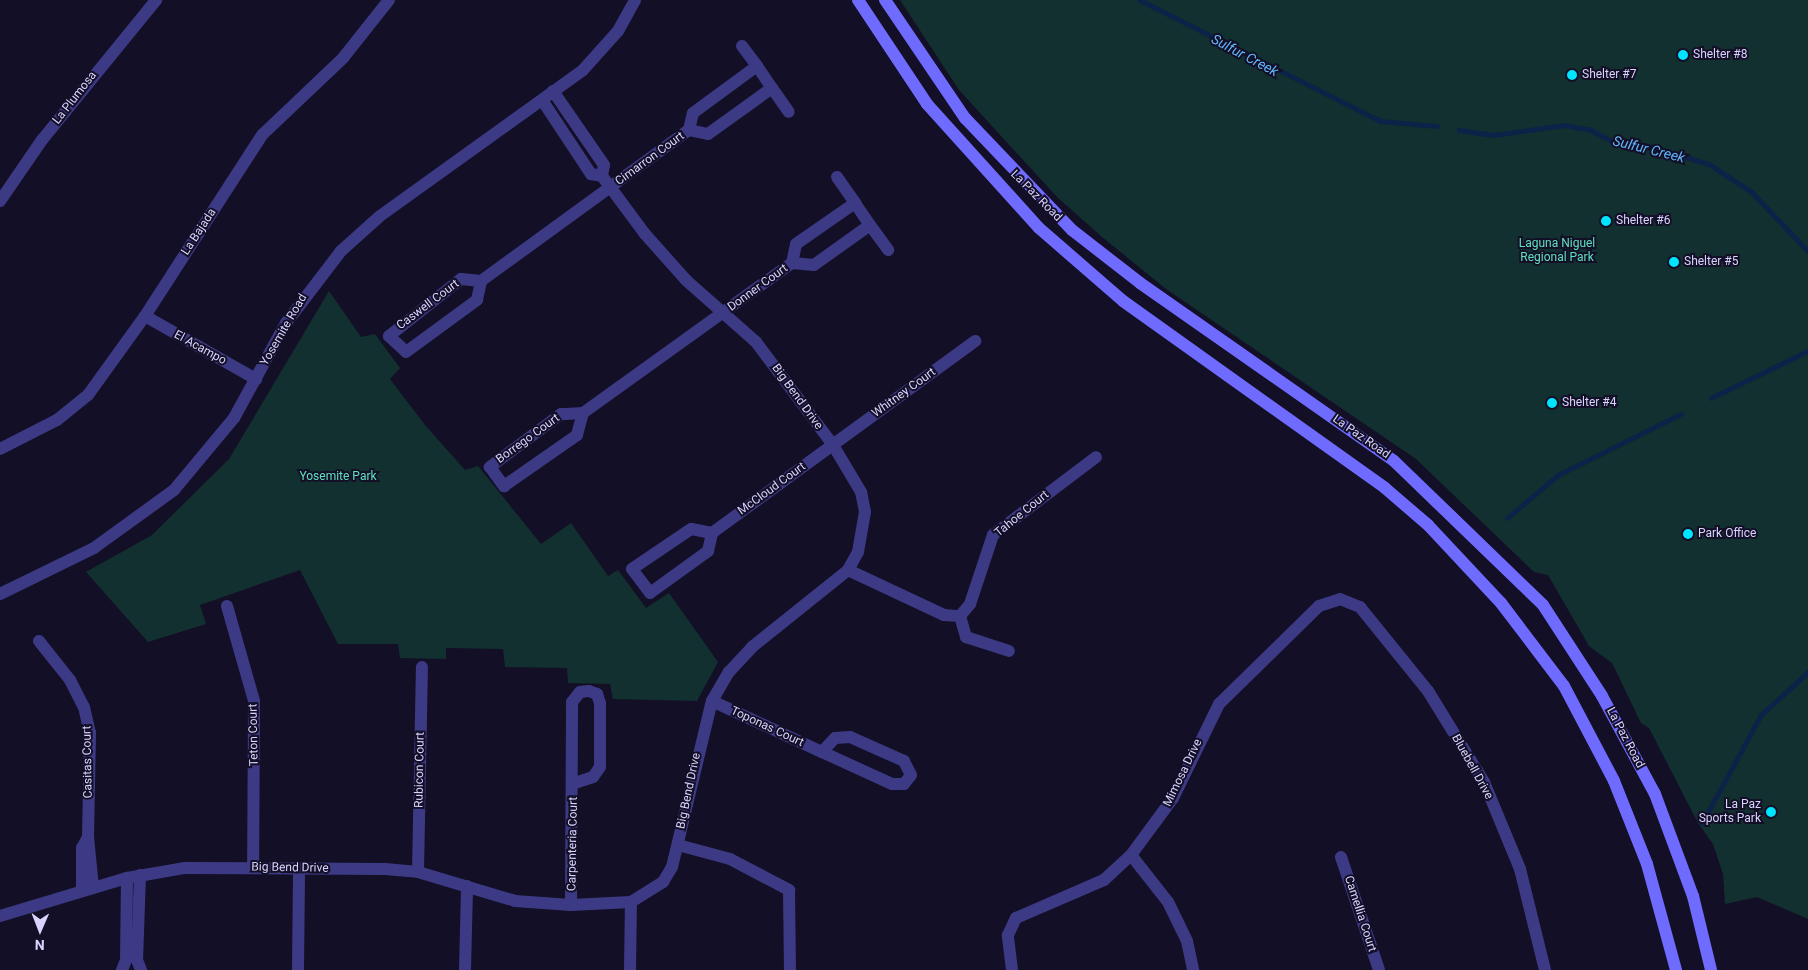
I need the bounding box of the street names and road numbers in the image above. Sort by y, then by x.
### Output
street label: La Plumosa [50,69,100,127]
street label: Cimarron Court [613,129,687,189]
street label: La Paz Road [1007,167,1065,225]
street label: La Bajada [179,206,219,258]
street label: Donner Court [725,261,791,315]
street label: Caswell Court [394,277,462,333]
street label: Yosemite Road [258,292,310,368]
street label: El Acampo [171,328,229,368]
street label: Big Bend Drive [768,362,826,432]
street label: Whitney Court [869,365,939,421]
street label: Borrego Court [494,411,562,467]
street label: La Paz Road [1330,412,1392,462]
street label: McCloud Court [735,460,809,518]
street label: Tahoe Court [992,488,1052,540]
street label: Teton Court [246,704,262,766]
street label: Toponas Court [728,704,806,750]
street label: La Paz Road [1603,705,1647,771]
street label: Casitas Court [80,726,96,798]
street label: Rubicon Court [412,732,428,808]
street label: Bluebell Drive [1448,732,1496,802]
street label: Mimosa Drive [1160,737,1206,809]
street label: Big Bend Drive [674,752,704,830]
street label: Carpenteria Court [565,797,581,891]
street label: Big Bend Drive [251,860,329,876]
street label: Camellia Court [1341,874,1379,954]

